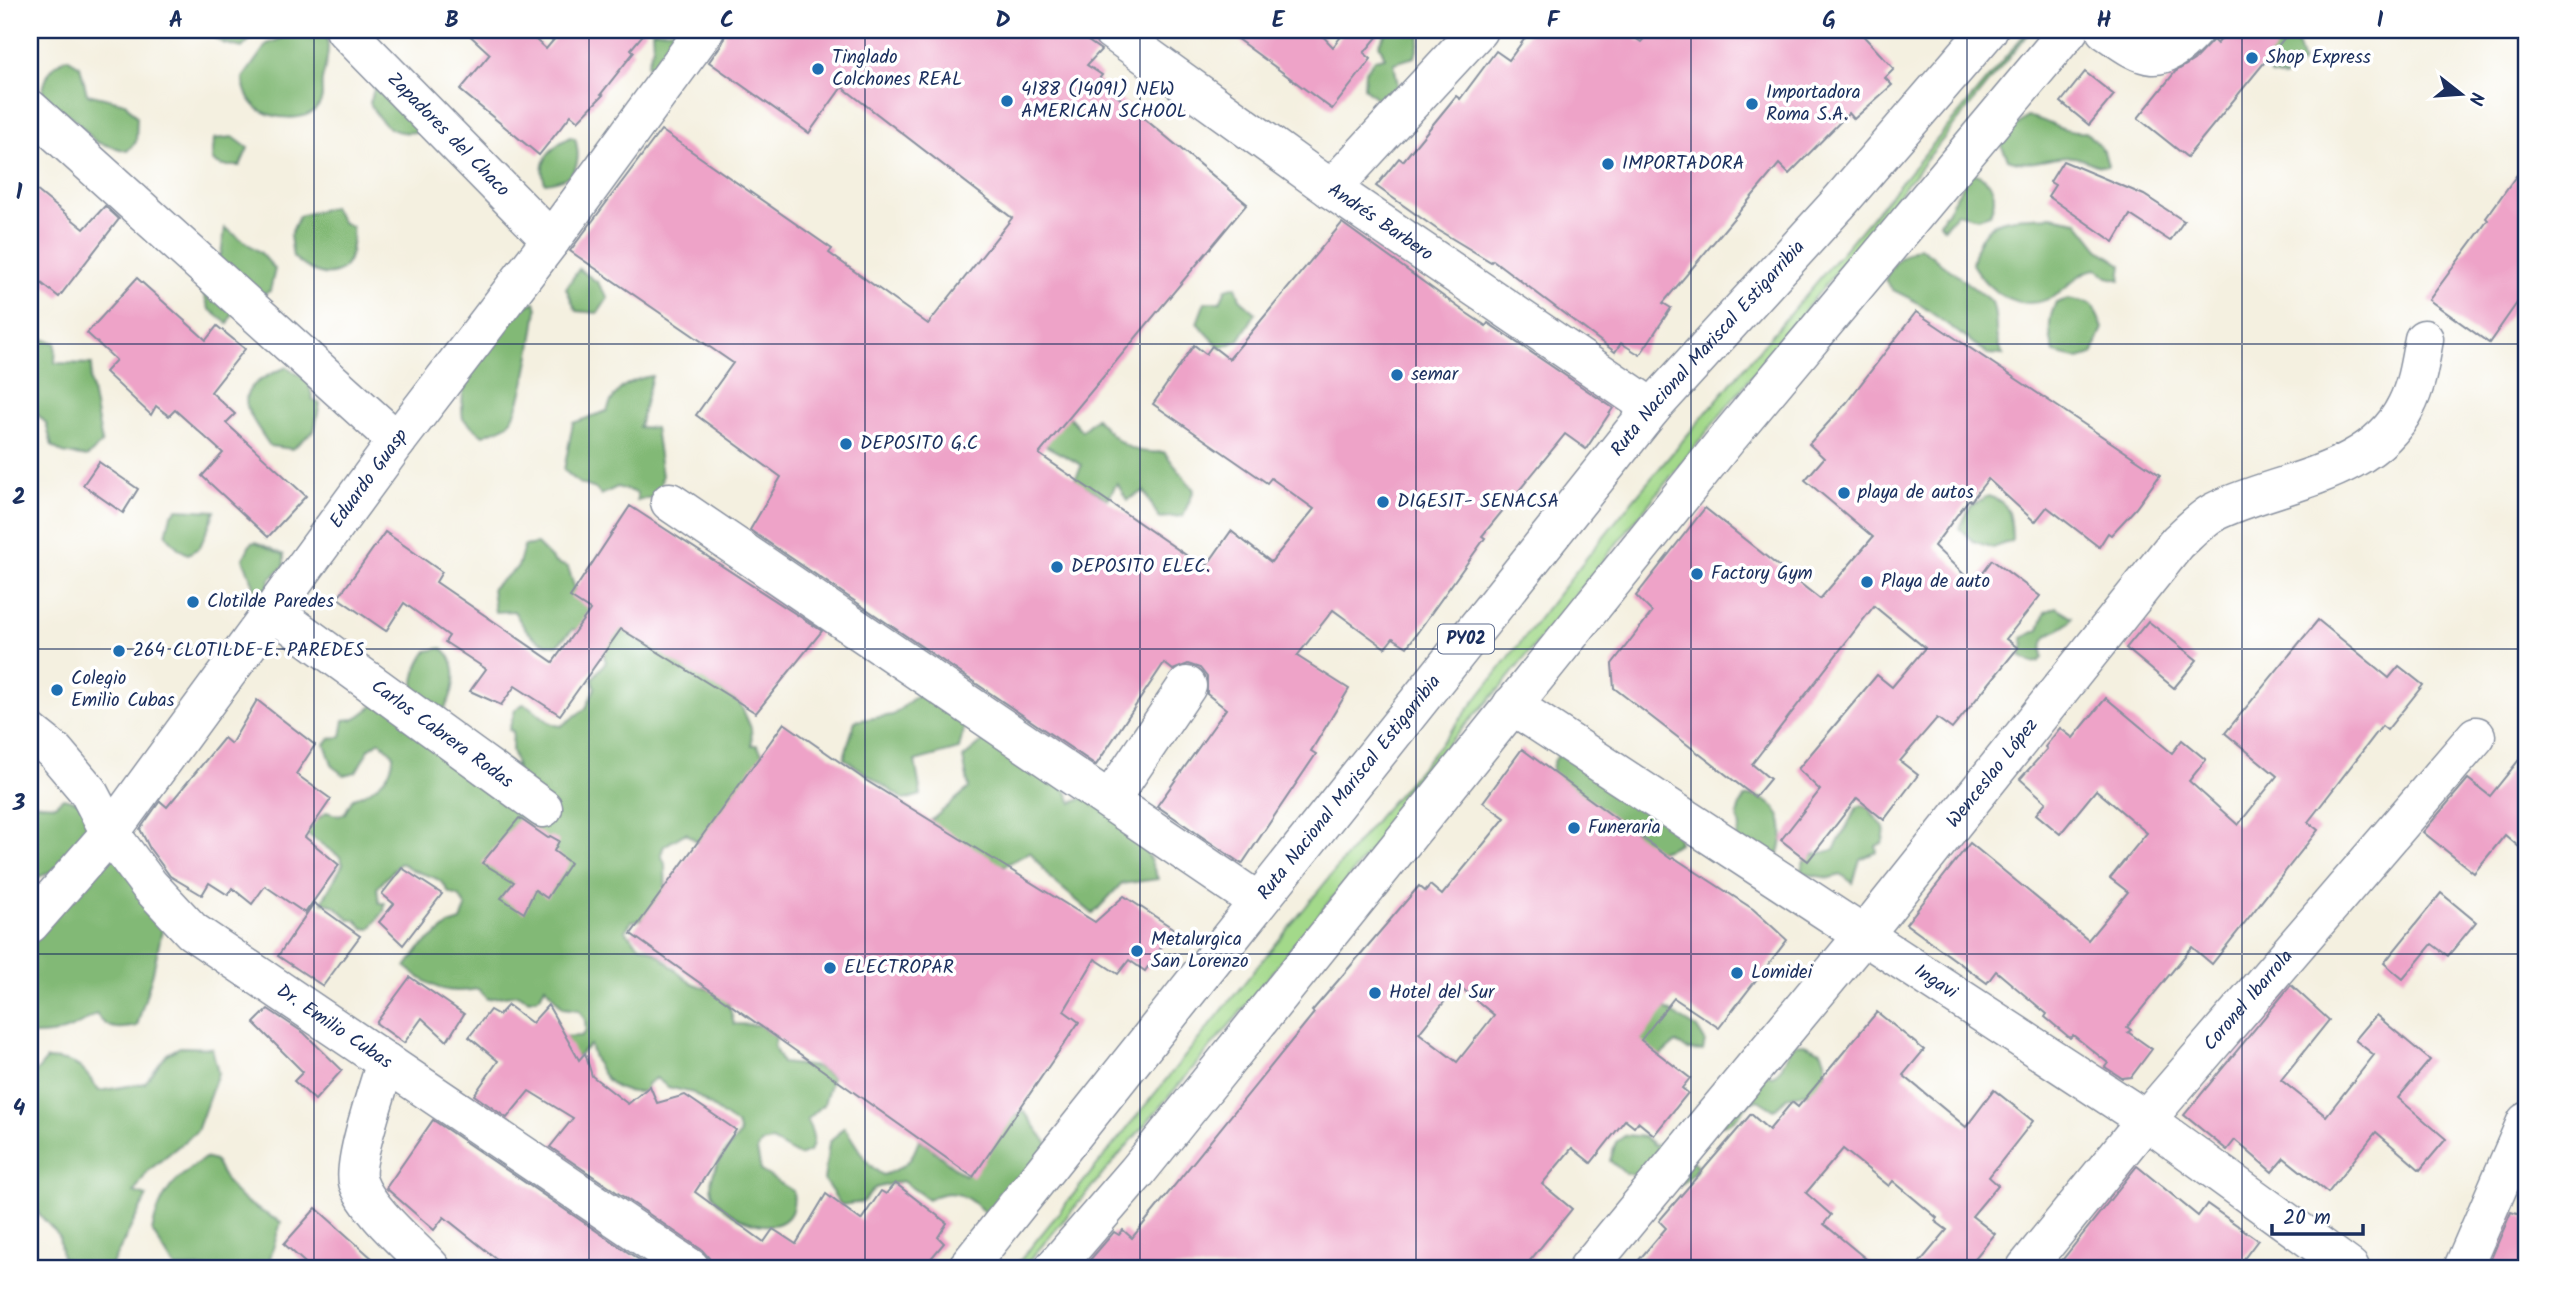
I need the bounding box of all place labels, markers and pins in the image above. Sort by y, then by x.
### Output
place label: Tinglado Colchones REAL [832,43,962,95]
place label: Shop Express [2266,43,2371,73]
marker: Shop Express [2244,50,2260,66]
marker: Tinglado Colchones REAL [810,61,826,77]
place label: 4188 (14091) NEW AMERICAN SCHOOL [1021,75,1187,127]
place label: Importadora Roma S.A. [1766,78,1861,130]
marker: 4188 (14091) NEW AMERICAN SCHOOL [999,93,1015,109]
marker: Importadora Roma S.A. [1744,96,1760,112]
place label: IMPORTADORA [1622,149,1744,179]
marker: IMPORTADORA [1600,156,1616,172]
place label: semar [1411,360,1460,390]
marker: semar [1389,367,1405,383]
place label: DEPOSITO G.C [860,429,978,459]
marker: DEPOSITO G.C [838,436,854,452]
place label: playa de autos [1857,478,1974,508]
marker: playa de autos [1836,485,1852,501]
place label: DIGESIT- SENACSA [1397,487,1559,517]
marker: DIGESIT- SENACSA [1375,494,1391,510]
place label: DEPOSITO ELEC. [1071,552,1210,582]
marker: DEPOSITO ELEC. [1049,559,1065,575]
place label: Factory Gym [1711,559,1813,589]
marker: Factory Gym [1689,566,1705,582]
place label: Playa de auto [1881,567,1990,597]
marker: Playa de auto [1859,574,1875,590]
place label: Clotilde Paredes [207,587,334,617]
marker: Clotilde Paredes [185,594,201,610]
place label: 264 CLOTILDE E. PAREDES [133,636,364,666]
marker: 264 CLOTILDE E. PAREDES [111,643,127,659]
place label: Colegio Emilio Cubas [71,664,175,716]
marker: Colegio Emilio Cubas [49,682,65,698]
place label: Funeraria [1588,813,1661,843]
marker: Funeraria [1566,820,1582,836]
place label: Metalurgica San Lorenzo [1151,925,1249,977]
marker: Metalurgica San Lorenzo [1129,943,1145,959]
place label: ELECTROPAR [844,953,954,983]
place label: Lomidei [1751,958,1814,988]
marker: ELECTROPAR [822,960,838,976]
marker: Lomidei [1729,965,1745,981]
place label: Hotel del Sur [1389,978,1496,1008]
marker: Hotel del Sur [1367,985,1383,1001]

